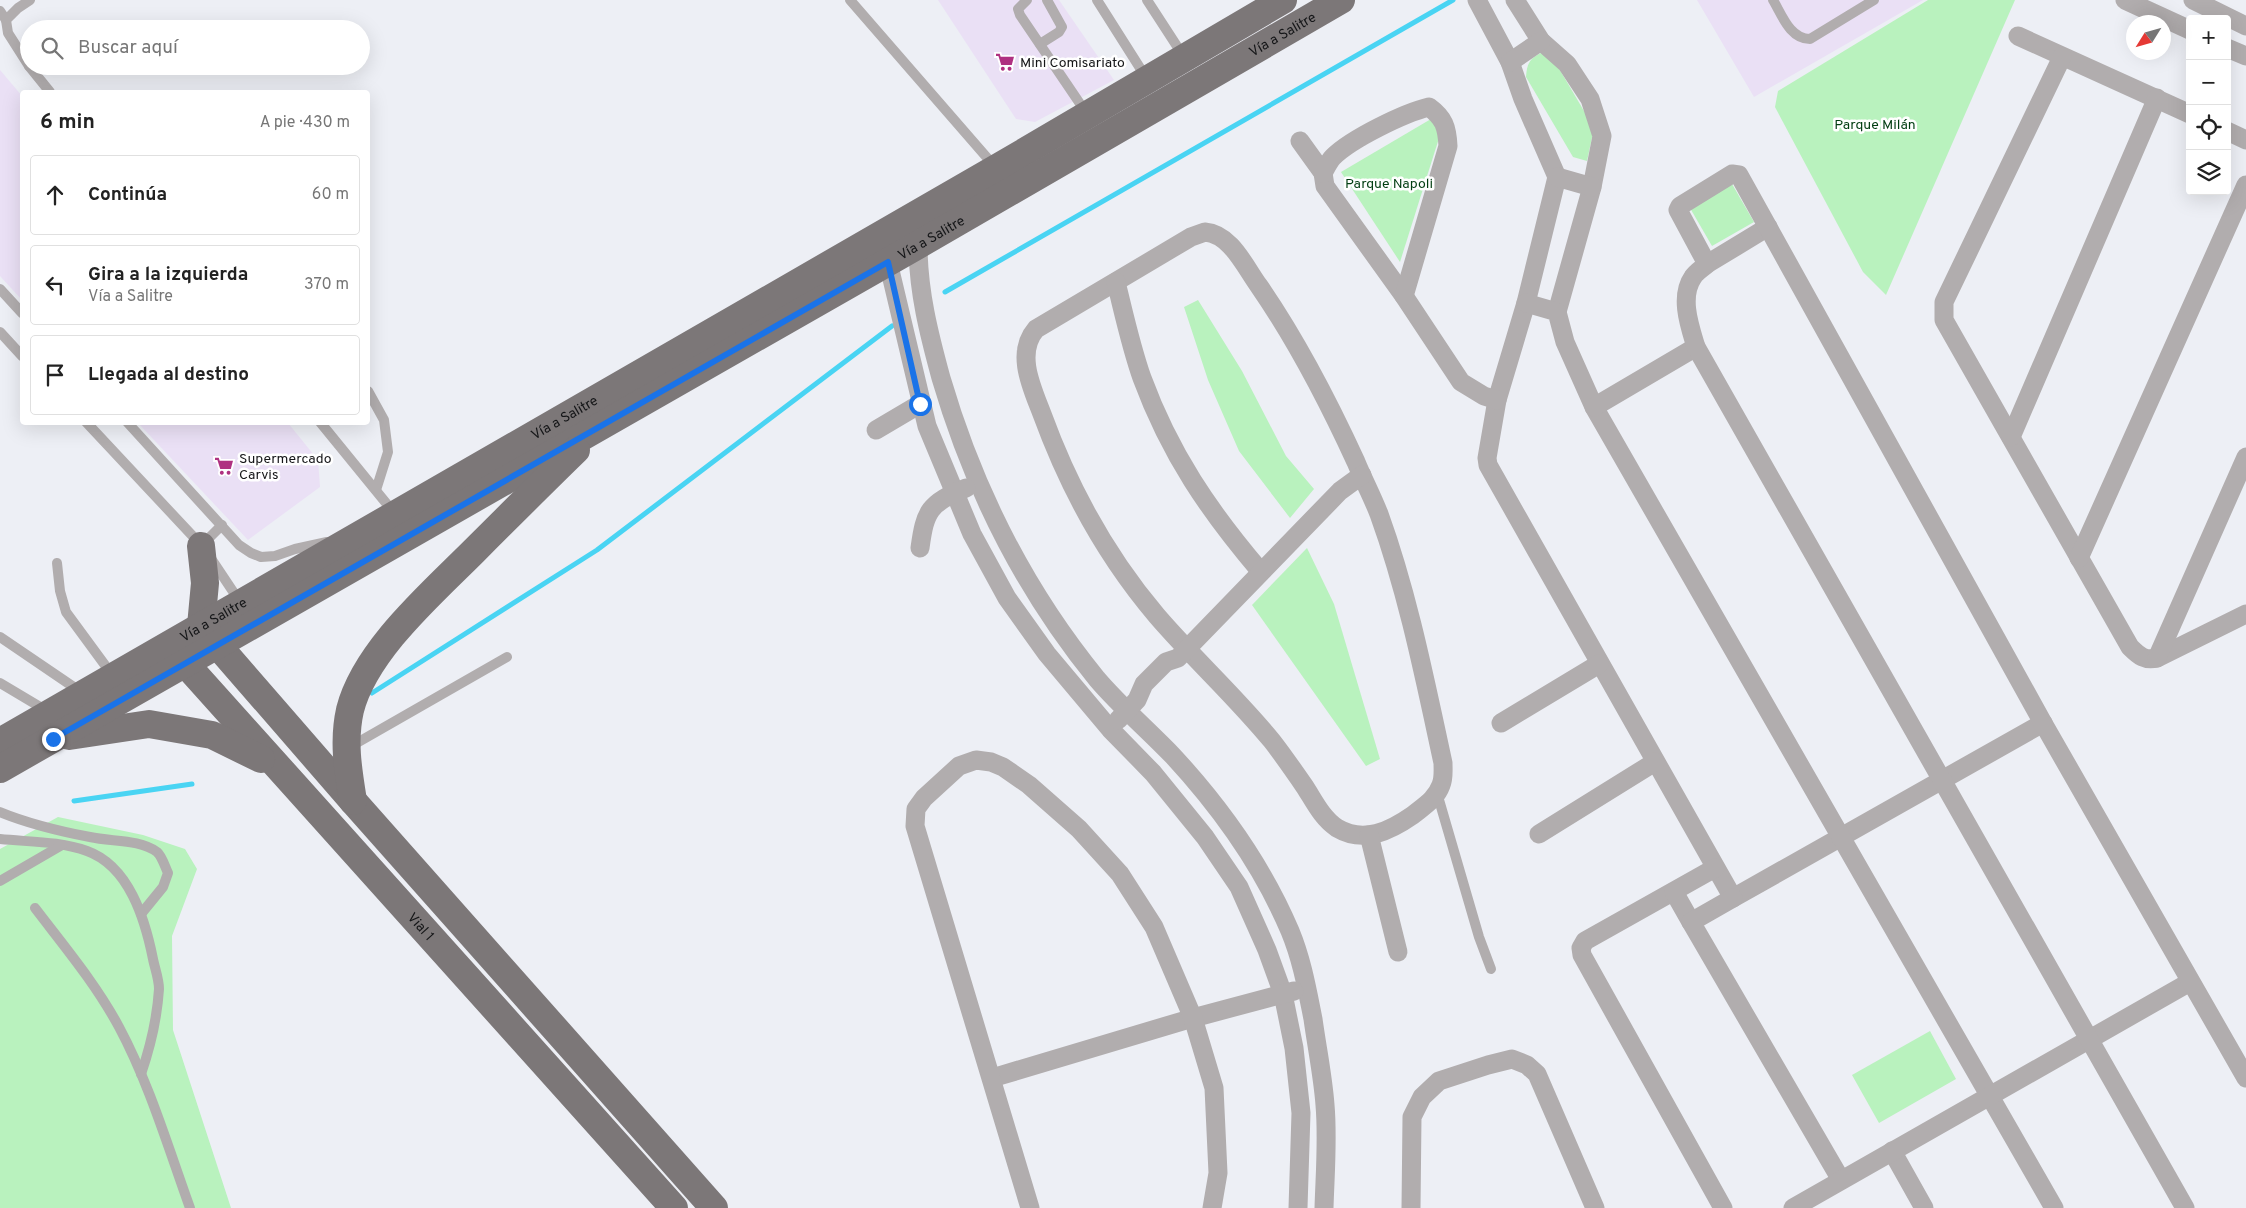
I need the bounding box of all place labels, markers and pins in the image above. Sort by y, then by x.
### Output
supermarket icon: Mini Comisariato [994,51,1016,73]
place label: Mini Comisariato [1020,55,1125,72]
place label: Supermercado Carvis [239,451,332,484]
supermarket icon: Supermercado Carvis [213,455,235,477]

